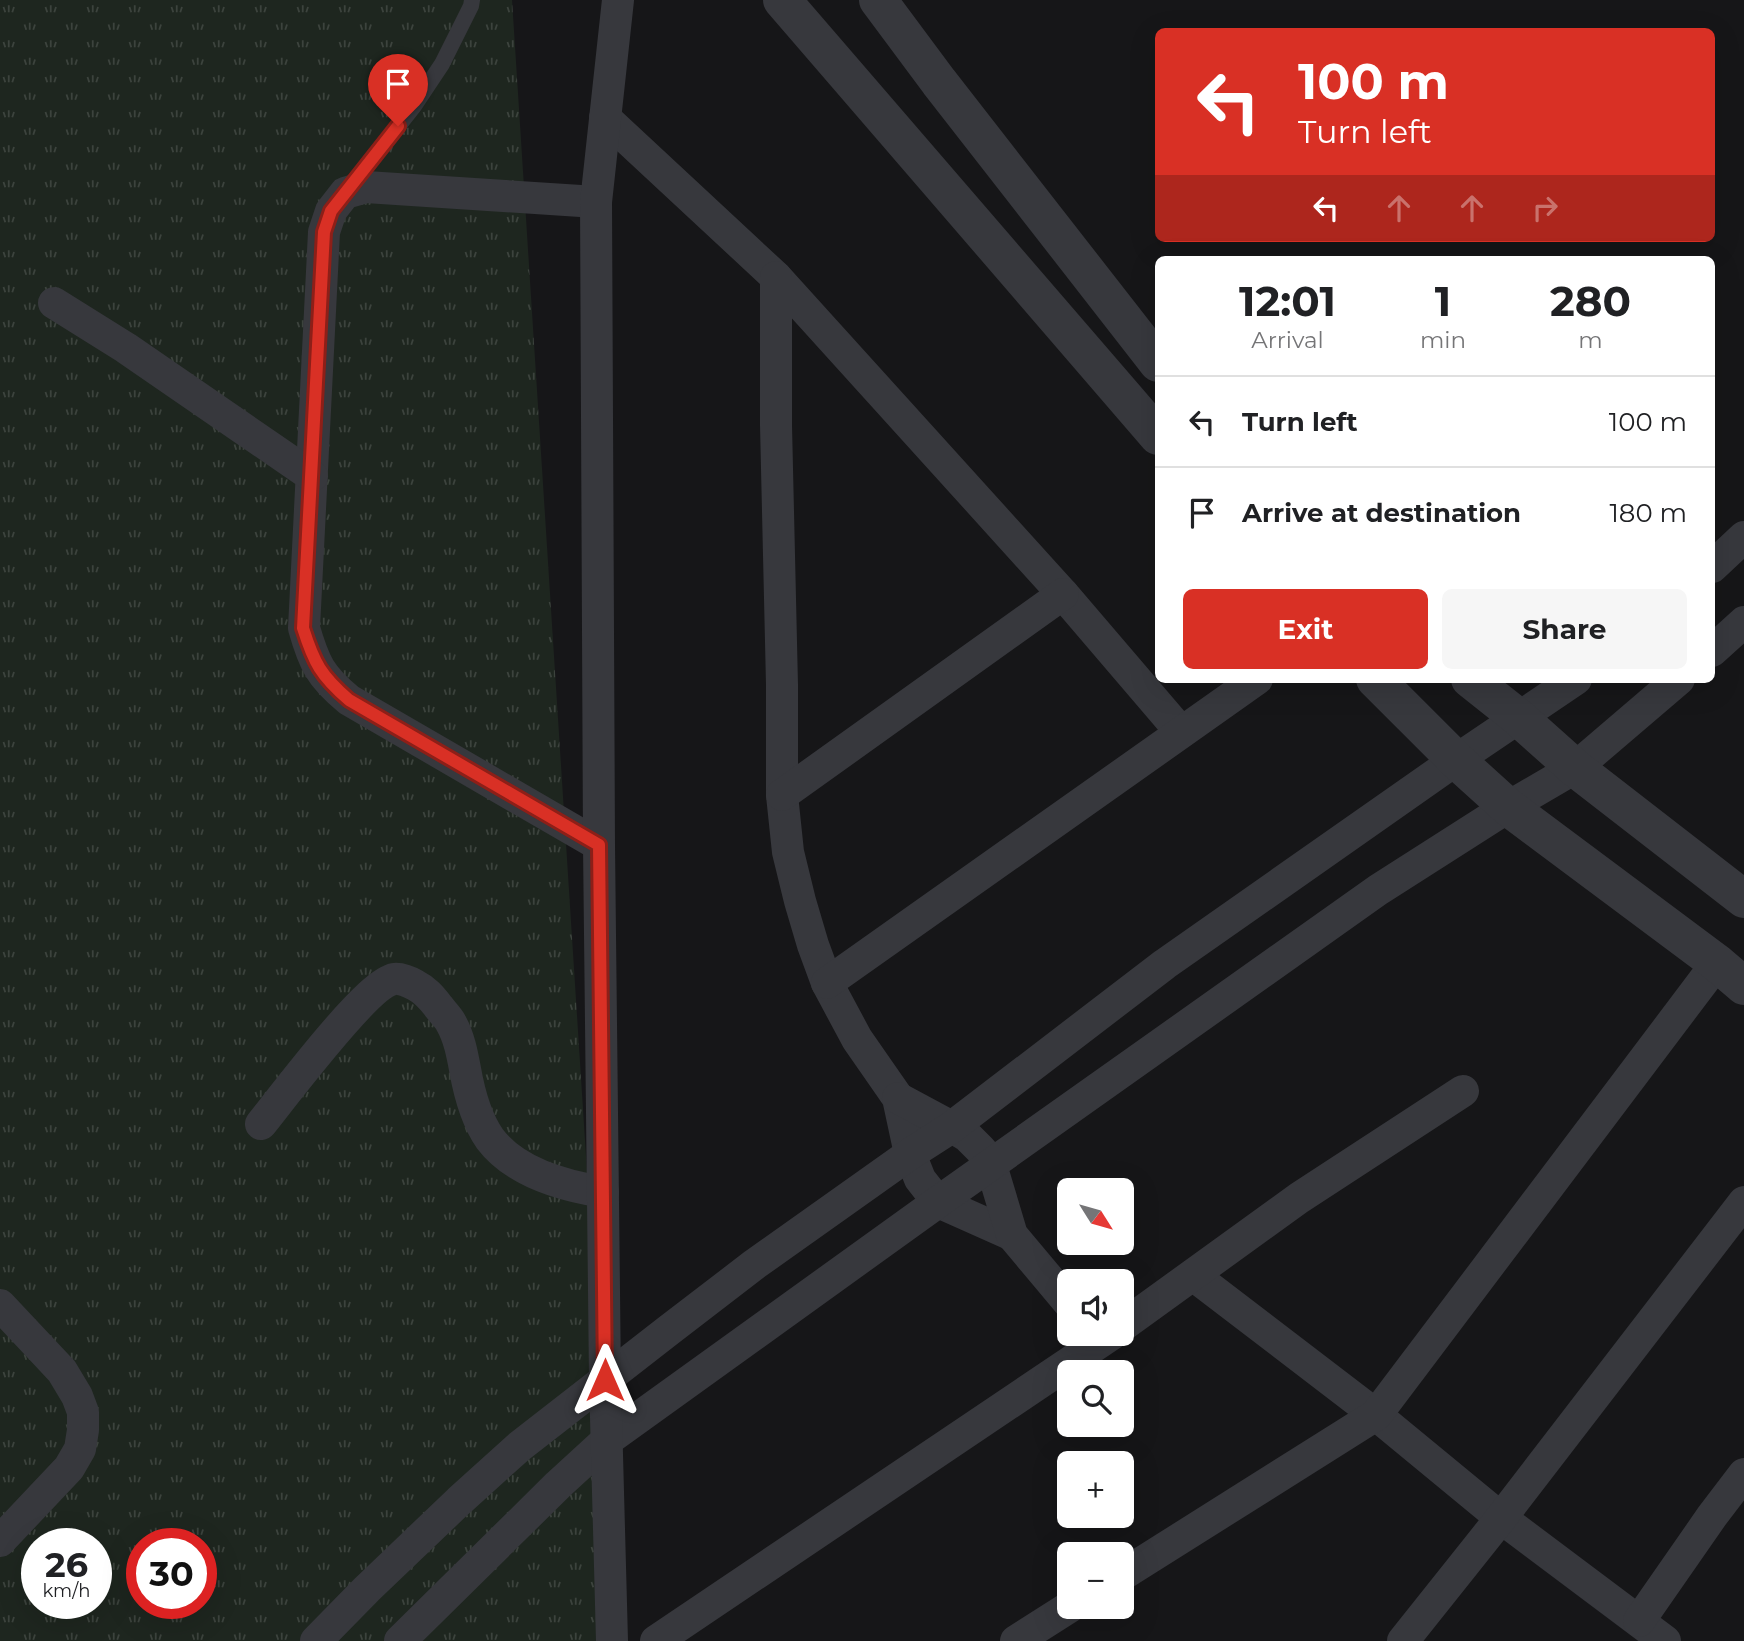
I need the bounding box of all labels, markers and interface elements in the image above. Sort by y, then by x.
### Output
text: 100 m [1298,52,1449,111]
pin [368,54,428,126]
icon: left [1183,56,1274,147]
icon: arrive [379,65,417,103]
text: Turn left [1298,112,1432,151]
icon: left [1307,189,1345,227]
icon: ahead [1380,189,1418,227]
icon: ahead [1453,189,1491,227]
icon: right [1526,189,1564,227]
text: 12:01 [1239,275,1336,327]
text: 1 [1435,275,1451,327]
text: 280 [1550,275,1631,327]
text: Arrival [1251,326,1324,354]
text: min [1420,326,1466,354]
text: m [1578,326,1603,354]
icon: left [1183,403,1221,441]
text: Turn left [1242,406,1358,438]
text: 100 m [1609,406,1687,438]
icon: arrive [1183,494,1221,532]
text: Arrive at destination [1242,497,1521,529]
text: 180 m [1609,497,1687,529]
button: Exit [1183,589,1428,669]
button: Share [1442,589,1687,669]
north arrow [1057,1178,1134,1255]
map controls [1057,1178,1134,1619]
button: sound [1057,1269,1134,1346]
position arrow [568,1343,642,1417]
button: search [1057,1360,1134,1437]
button: + [1057,1451,1134,1528]
speed limit sign: 30 [126,1528,217,1619]
button: − [1057,1542,1134,1619]
text: 26 [45,1543,88,1586]
text: km/h [42,1580,91,1602]

